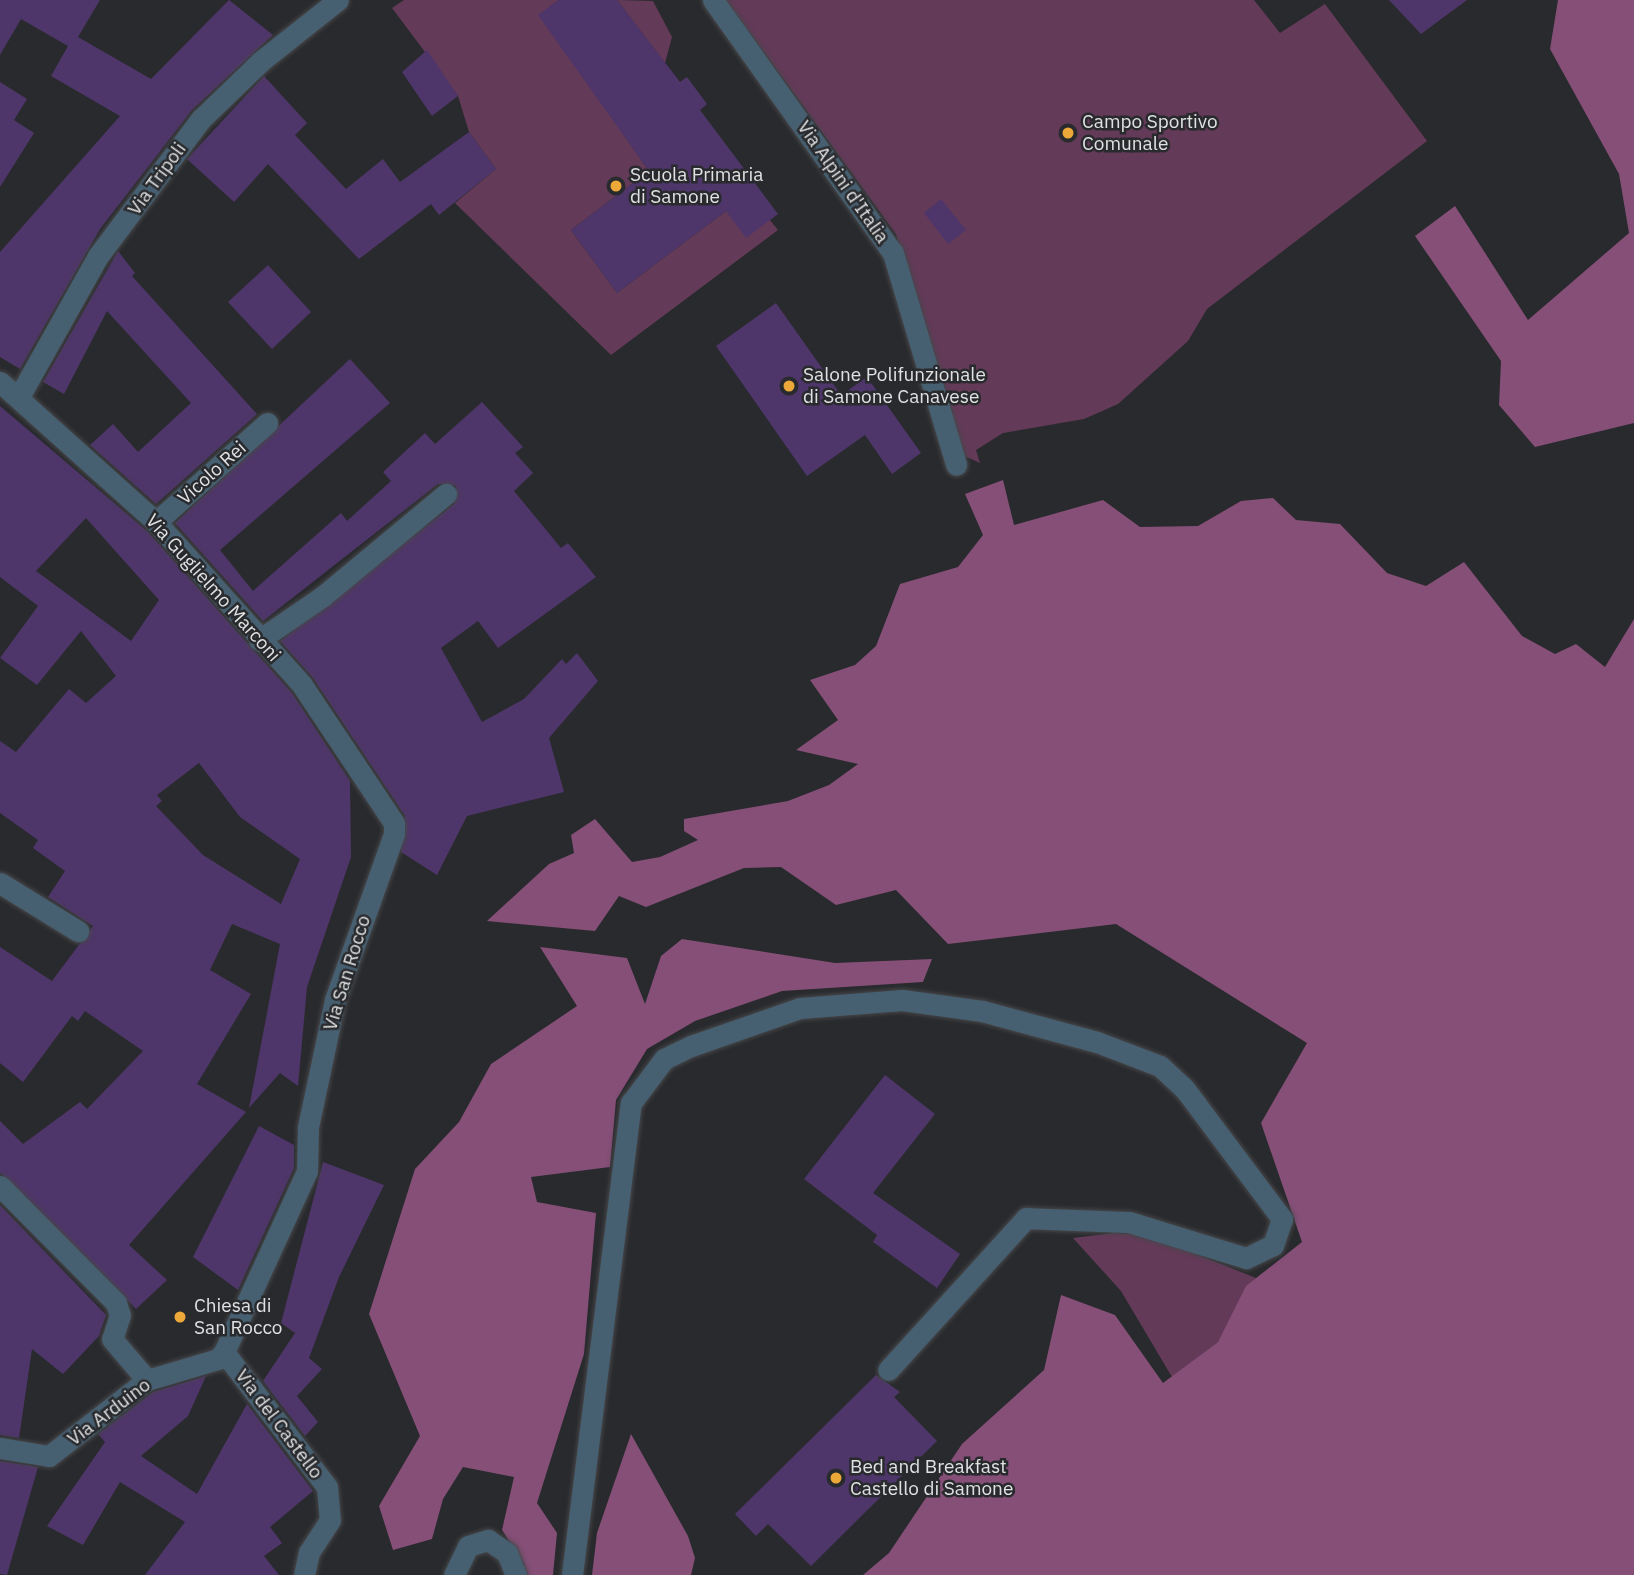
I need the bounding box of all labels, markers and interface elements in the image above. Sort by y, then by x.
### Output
place label: Campo Sportivo Comunale [1082,111,1218,155]
street label: Via Alpini d'Italia [792,116,894,248]
marker: Campo Sportivo Comunale [1060,125,1076,141]
street label: Via Tripoli [123,138,191,220]
place label: Scuola Primaria di Samone [630,164,763,208]
marker: Scuola Primaria di Samone [608,178,624,194]
place label: Salone Polifunzionale di Samone Canavese [803,364,986,408]
marker: Salone Polifunzionale di Samone Canavese [781,378,797,394]
street label: Vicolo Rei [173,437,251,509]
street label: Via Guglielmo Marconi [141,510,285,666]
street label: Via San Rocco [319,913,375,1033]
place label: Chiesa di San Rocco [194,1295,283,1339]
marker: Chiesa di San Rocco [172,1309,188,1325]
street label: Via del Castello [230,1365,328,1483]
street label: Via Arduino [63,1373,155,1451]
place label: Bed and Breakfast Castello di Samone [850,1456,1013,1500]
marker: Bed and Breakfast Castello di Samone [828,1470,844,1486]

